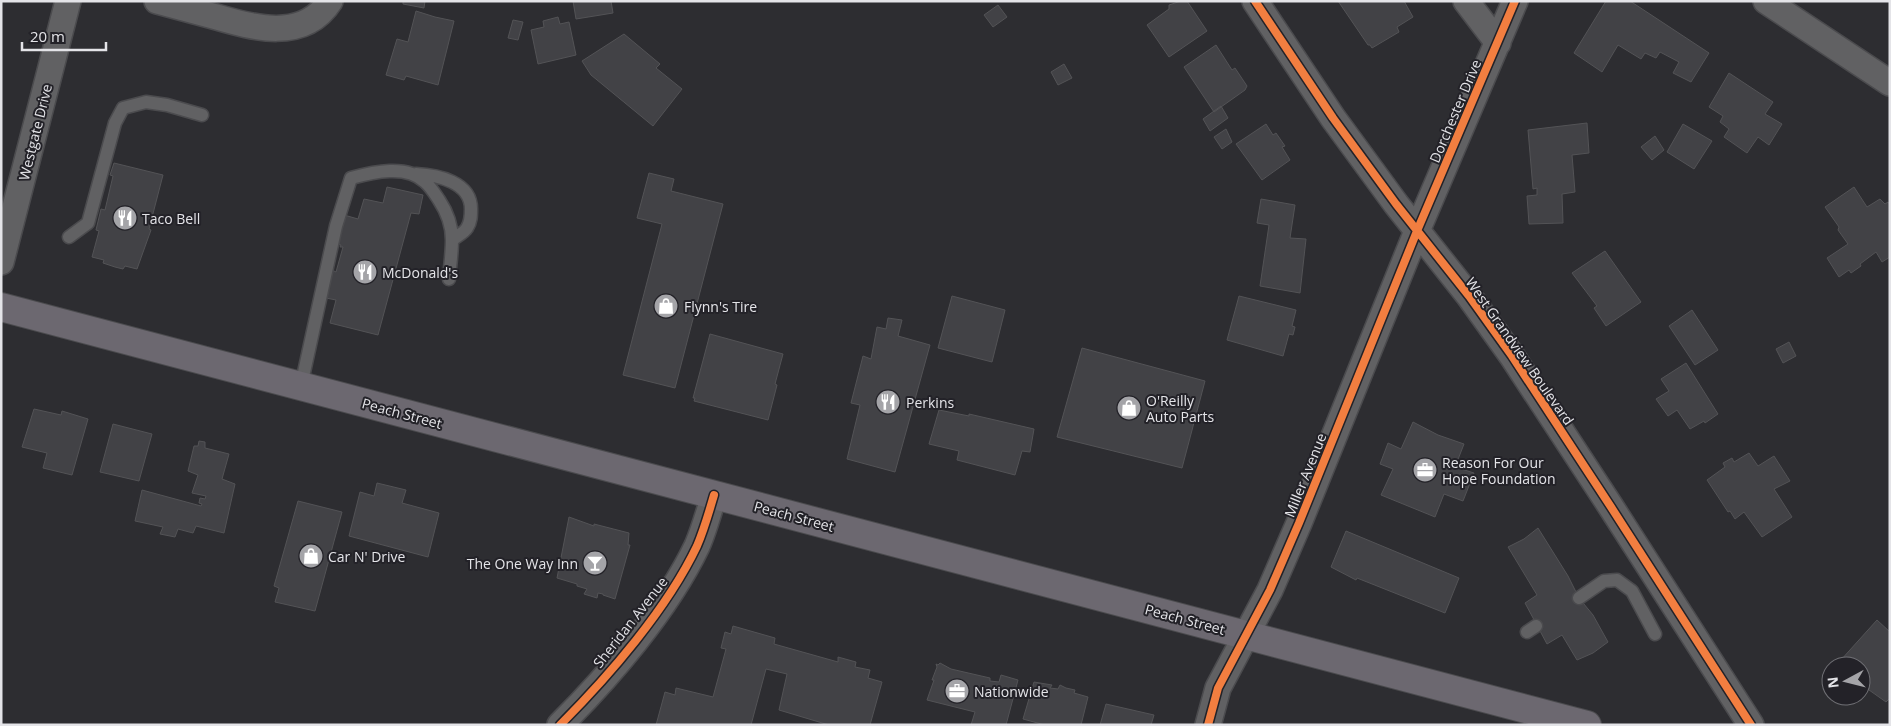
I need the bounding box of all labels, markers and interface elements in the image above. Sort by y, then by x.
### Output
scale bar [22,20,106,52]
text: 20 m [30,26,65,46]
street label: Dorchester Drive [1425,56,1485,166]
street label: Westgate Drive [14,82,56,182]
restaurant icon: Taco Bell [112,205,138,231]
place label: Taco Bell [142,209,200,228]
restaurant icon: McDonald's [352,259,378,285]
place label: McDonald's [382,263,458,282]
street label: West Grandview Boulevard [1462,273,1578,429]
shop icon: Flynn's Tire [653,293,679,319]
place label: Flynn's Tire [684,297,757,316]
restaurant icon: Perkins [875,389,901,415]
place label: O'Reilly Auto Parts [1146,391,1214,426]
street label: Peach Street [360,393,444,433]
place label: Perkins [906,393,954,412]
shop icon: O'Reilly Auto Parts [1116,395,1142,421]
street label: Miller Avenue [1279,430,1331,520]
place label: Reason For Our Hope Foundation [1442,453,1556,488]
office icon: Reason For Our Hope Foundation [1412,457,1438,483]
street label: Peach Street [752,496,836,536]
shop icon: Car N' Drive [298,543,324,569]
place label: Car N' Drive [328,547,406,566]
bar icon: The One Way Inn [582,550,608,576]
place label: The One Way Inn [467,554,578,573]
street label: Sheridan Avenue [588,572,672,671]
street label: Peach Street [1143,599,1227,639]
north arrow [1821,656,1871,706]
text: N [1822,676,1843,689]
office icon: Nationwide [944,678,970,704]
place label: Nationwide [974,682,1049,701]

